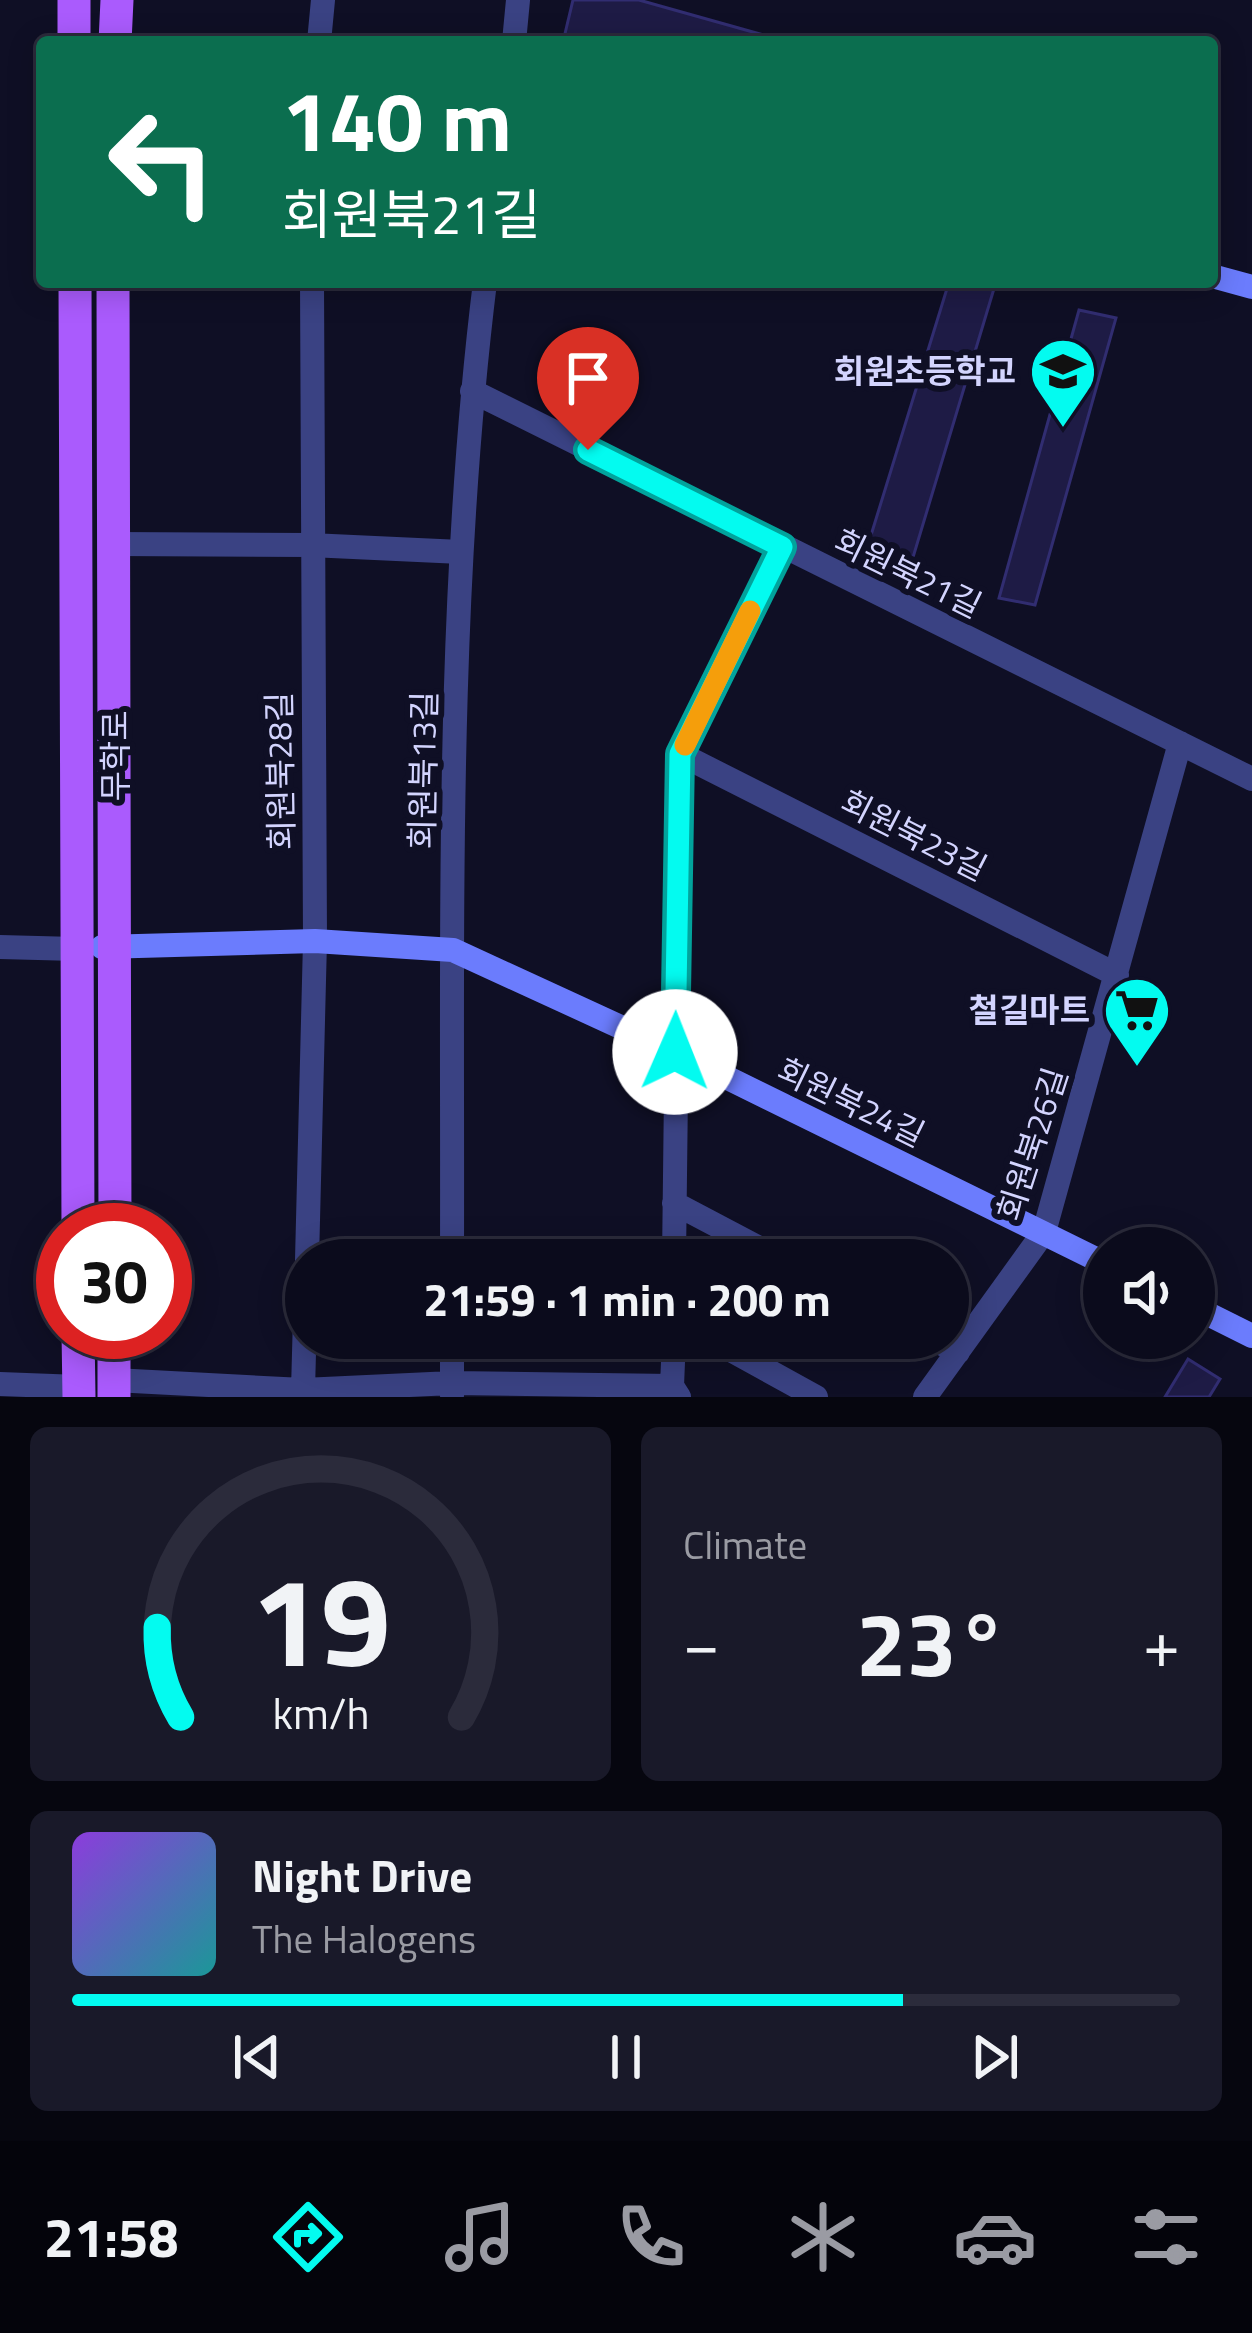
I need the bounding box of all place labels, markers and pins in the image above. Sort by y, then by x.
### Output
pin [537,327,639,450]
school or university icon: 회원초등학교 [1028,336,1098,430]
place label: 회원초등학교 [834,346,1016,396]
supermarket icon: 철길마트 [1102,975,1172,1069]
place label: 철길마트 [969,985,1090,1035]

